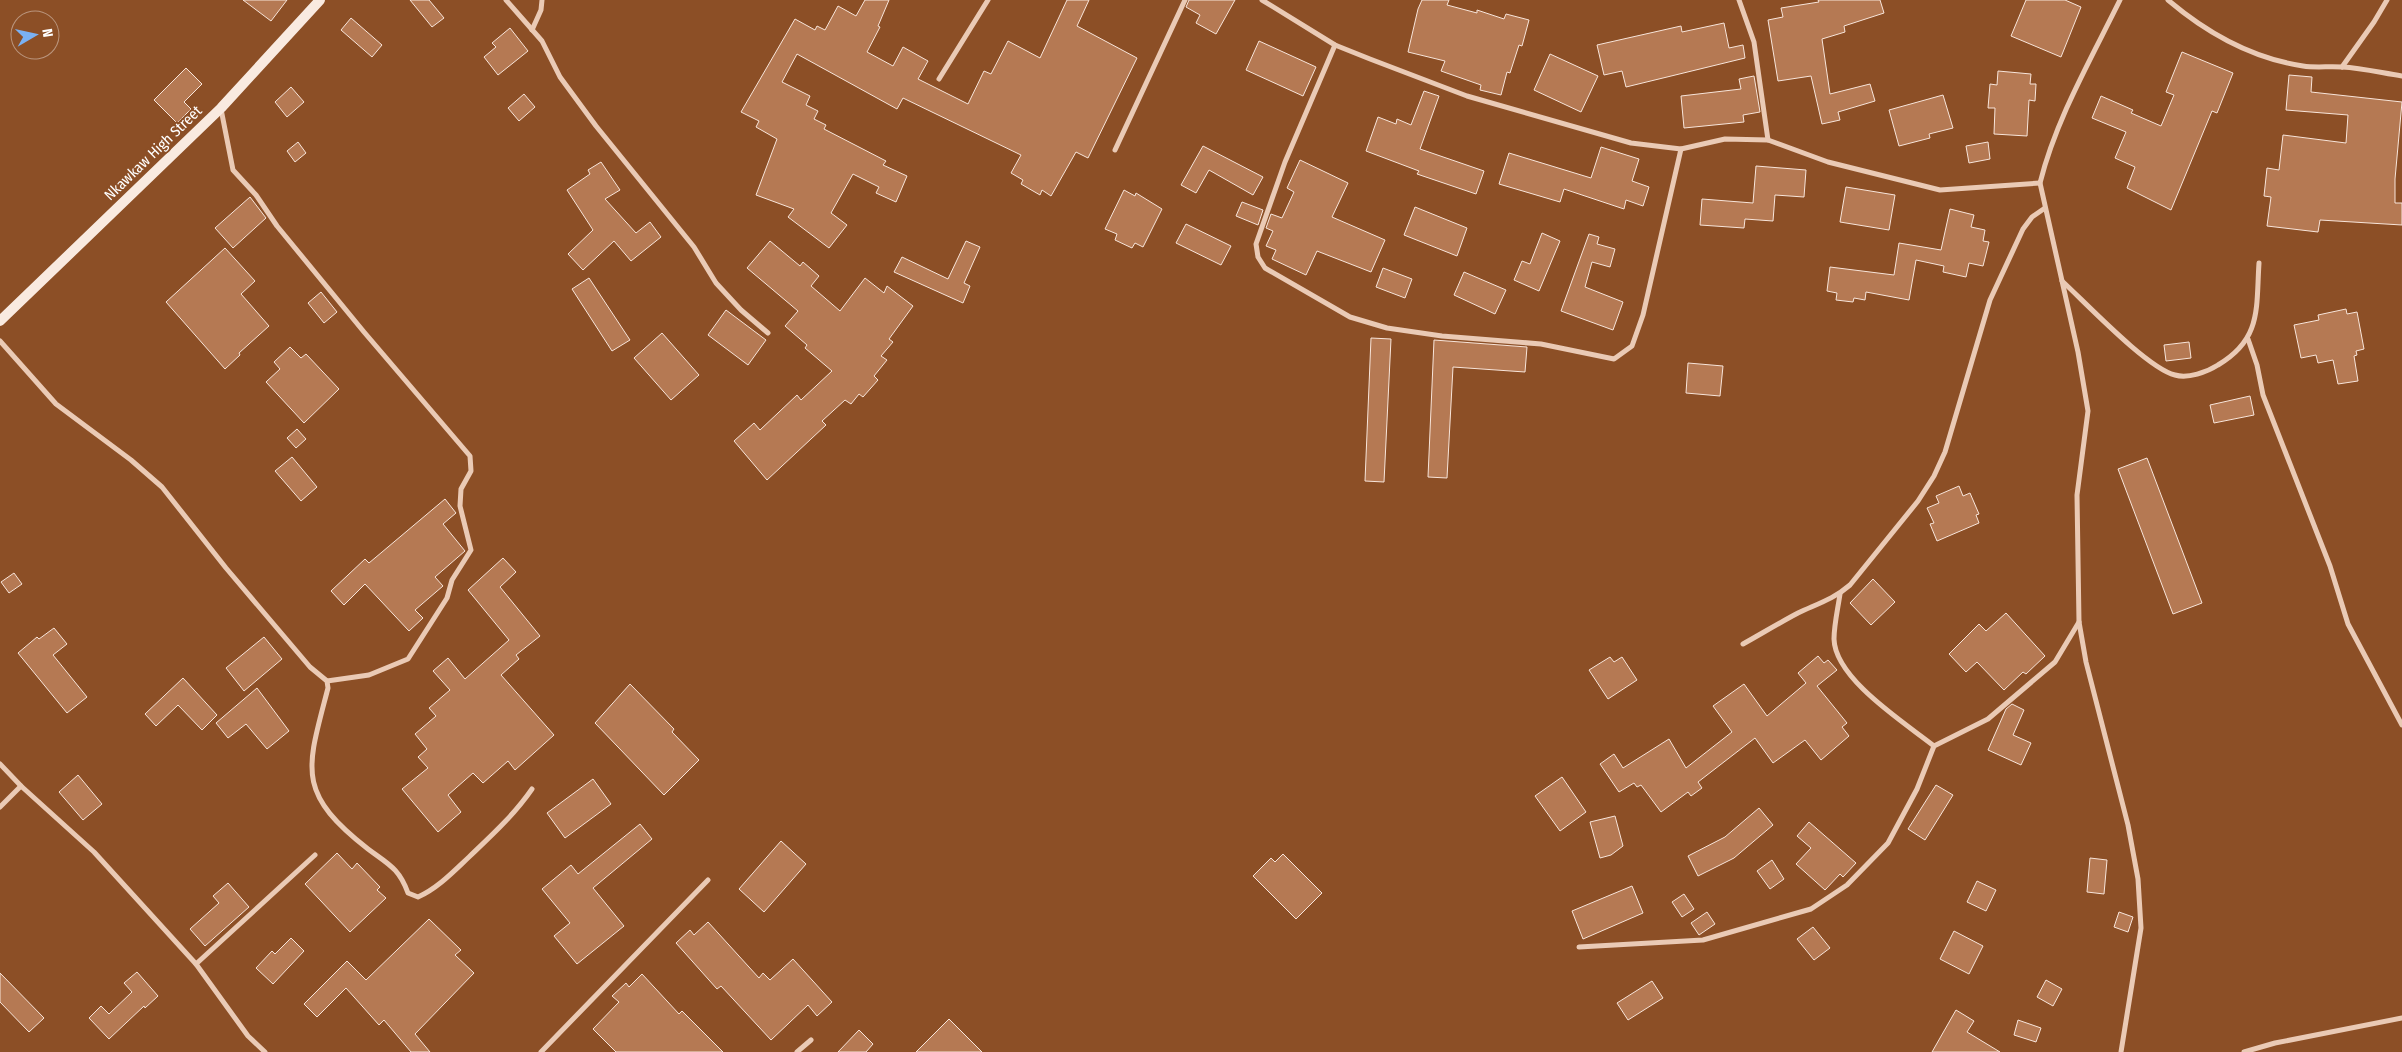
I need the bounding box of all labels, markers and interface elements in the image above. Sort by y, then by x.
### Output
north arrow [10,10,60,60]
text: N [38,28,56,39]
street label: Nkawkaw High Street [100,102,206,204]

